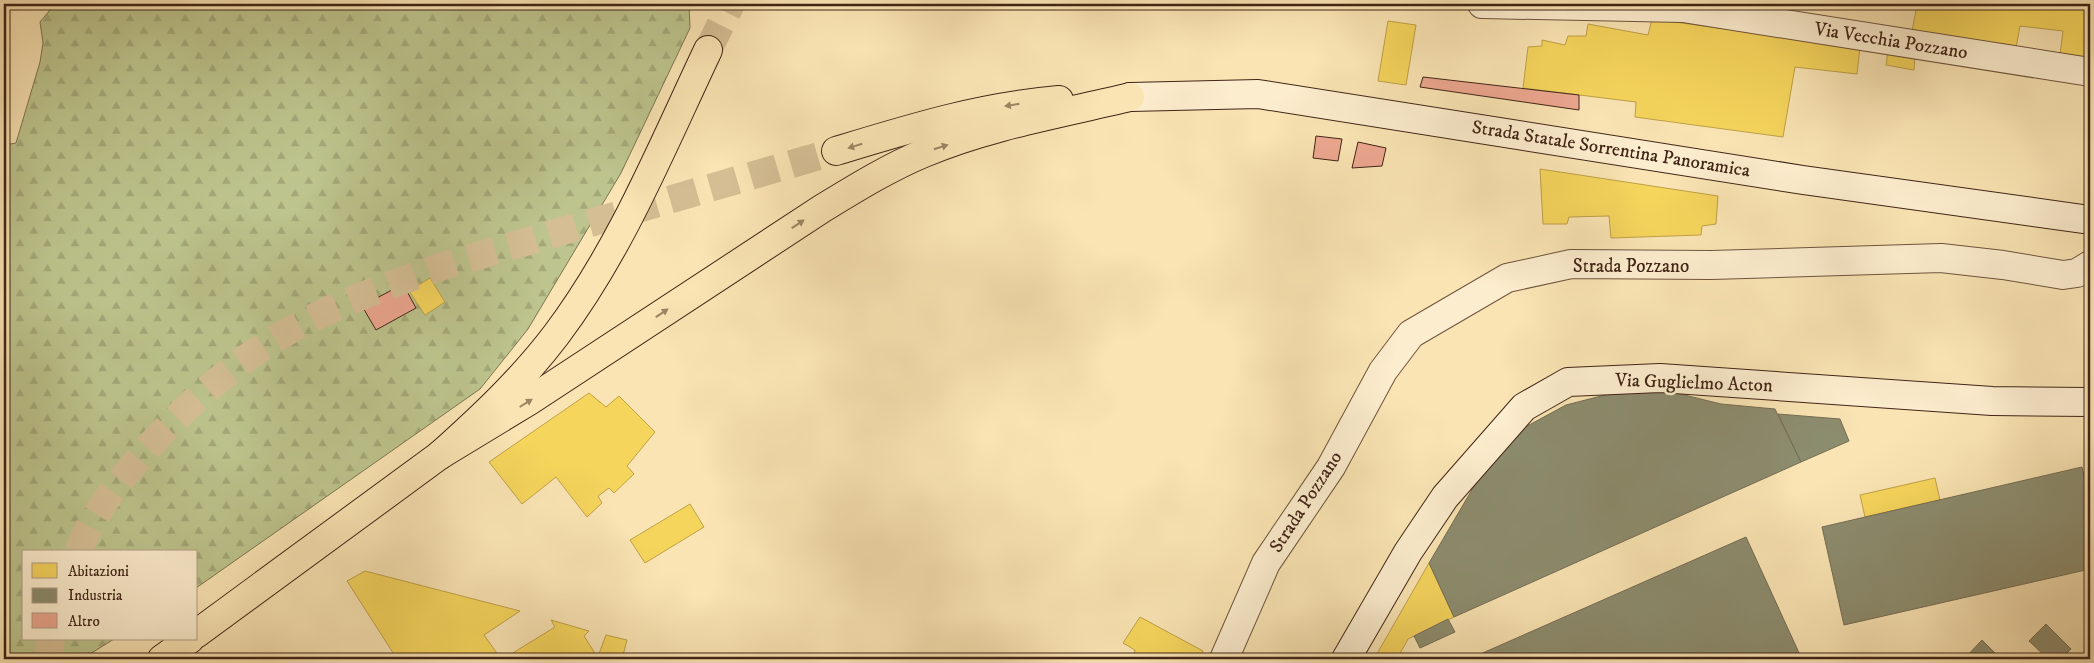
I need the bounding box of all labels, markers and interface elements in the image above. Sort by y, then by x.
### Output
street label: Via Vecchia Pozzano [1812,17,1969,64]
one-way arrow [1004,101,1020,109]
street label: Strada Statale Sorrentina Panoramica [1470,116,1752,182]
one-way arrow [847,142,862,150]
one-way arrow [933,143,948,151]
one-way arrow [791,219,805,229]
street label: Strada Pozzano [1573,255,1689,278]
one-way arrow [655,308,669,318]
street label: Via Guglielmo Acton [1614,369,1773,397]
one-way arrow [520,398,533,407]
street label: Strada Pozzano [1265,447,1347,557]
legend [22,550,198,640]
text: Abitazioni [68,562,129,581]
text: Industria [68,586,123,605]
text: Altro [68,612,100,631]

